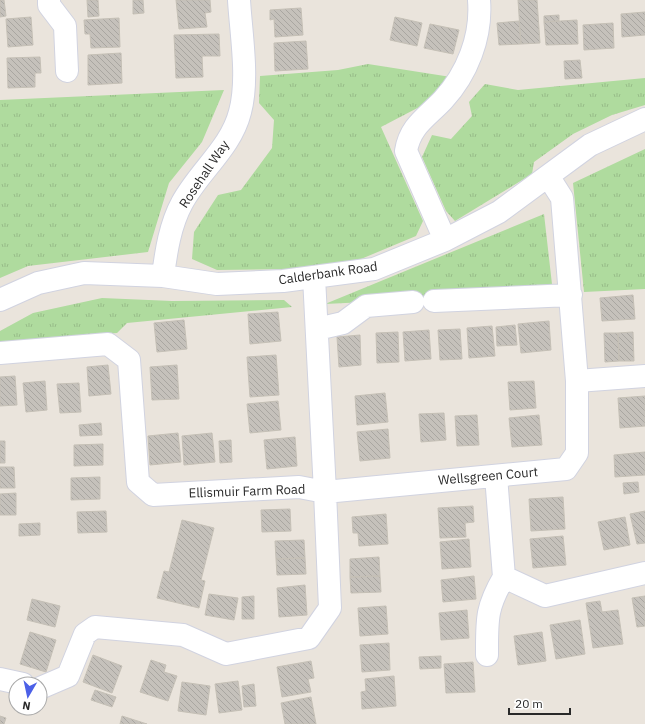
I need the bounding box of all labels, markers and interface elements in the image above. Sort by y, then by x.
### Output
street label: Rosehall Way [175,136,233,211]
street label: Calderbank Road [277,258,379,288]
street label: Wellsgreen Court [437,463,539,489]
street label: Ellismuir Farm Road [188,480,306,502]
north arrow [8,676,48,716]
scale bar [509,690,570,716]
text: 20 m [515,696,543,711]
text: N [21,698,31,713]

